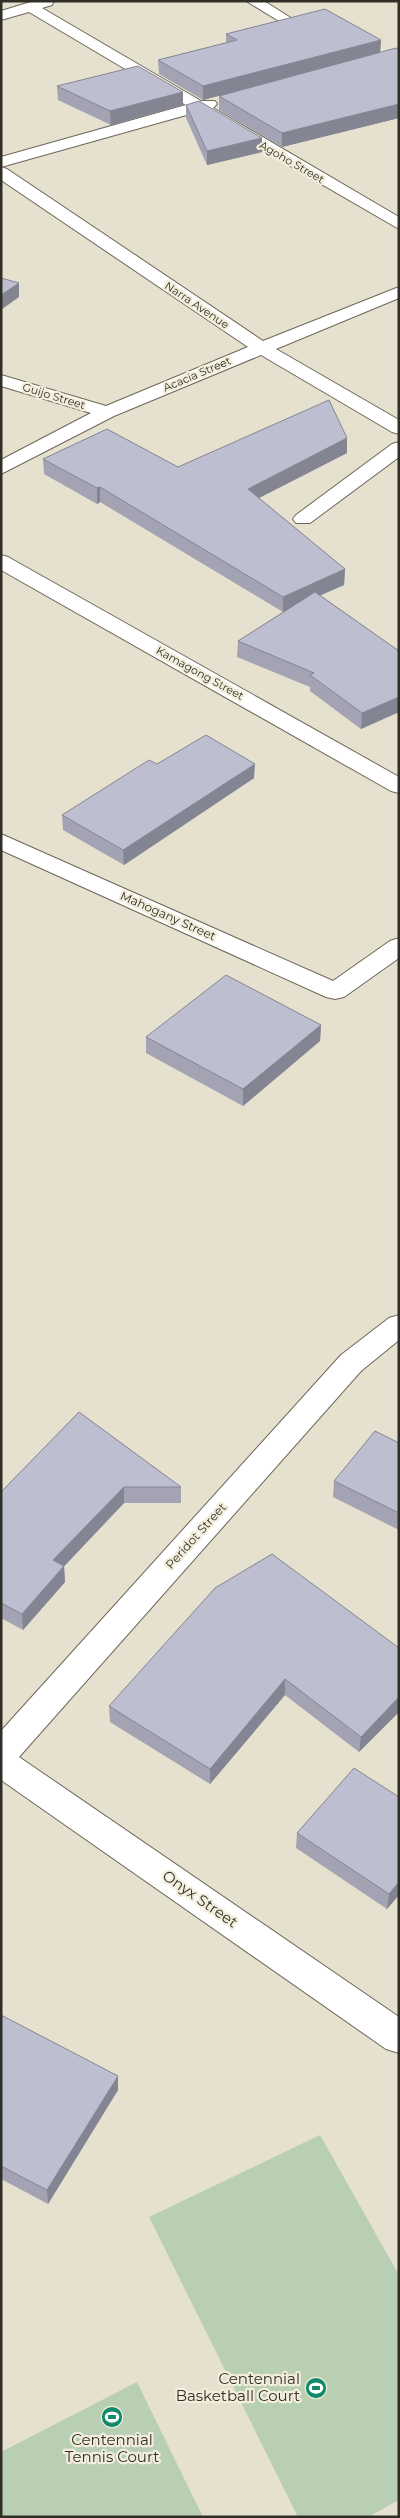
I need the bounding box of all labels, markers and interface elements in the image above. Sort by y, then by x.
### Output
street label: Agoho Street [257,138,327,187]
street label: Narra Avenue [162,278,232,332]
street label: Acacia Street [161,353,233,395]
street label: Guijo Street [21,380,88,412]
street label: Kamagong Street [154,643,247,703]
street label: Mahogany Street [118,888,219,943]
street label: Peridot Street [162,1499,229,1572]
street label: Onyx Street [159,1866,242,1931]
place label: Centennial Basketball Court [176,2369,300,2405]
sports icon: Centennial Basketball Court [304,2376,328,2400]
sports icon: Centennial Tennis Court [100,2405,124,2429]
place label: Centennial Tennis Court [65,2430,159,2466]

